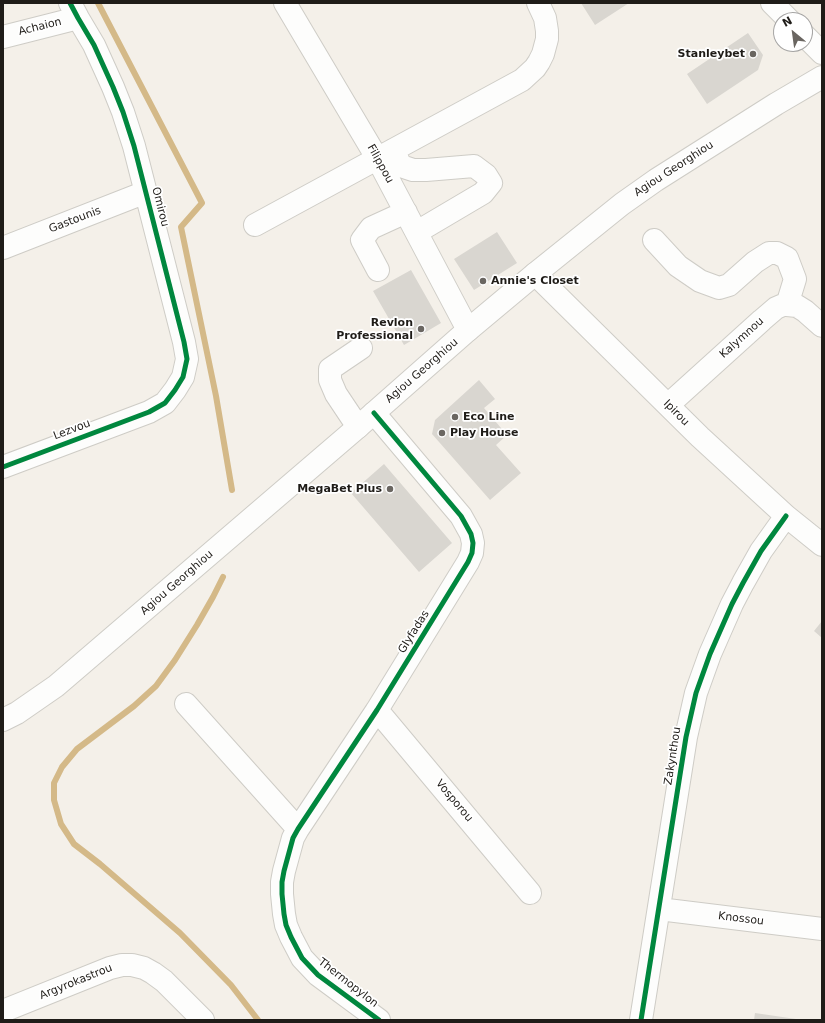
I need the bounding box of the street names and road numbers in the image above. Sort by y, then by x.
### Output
street label: Achaion [17,15,63,39]
street label: Agiou Georghiou [632,138,716,200]
street label: Filippou [364,142,396,186]
street label: Omirou [149,186,171,228]
street label: Gastounis [47,204,103,236]
street label: Kalymnou [717,315,767,361]
street label: Agiou Georghiou [383,336,461,406]
street label: Ipirou [660,397,692,429]
street label: Lezvou [52,417,92,443]
street label: Agiou Georghiou [138,548,216,618]
street label: Glyfadas [396,608,432,656]
street label: Zakynthou [662,726,684,786]
street label: Vosporou [433,777,475,825]
street label: Knossou [717,910,765,928]
street label: Thermopylon [315,955,381,1011]
street label: Argyrokastrou [38,961,114,1003]

